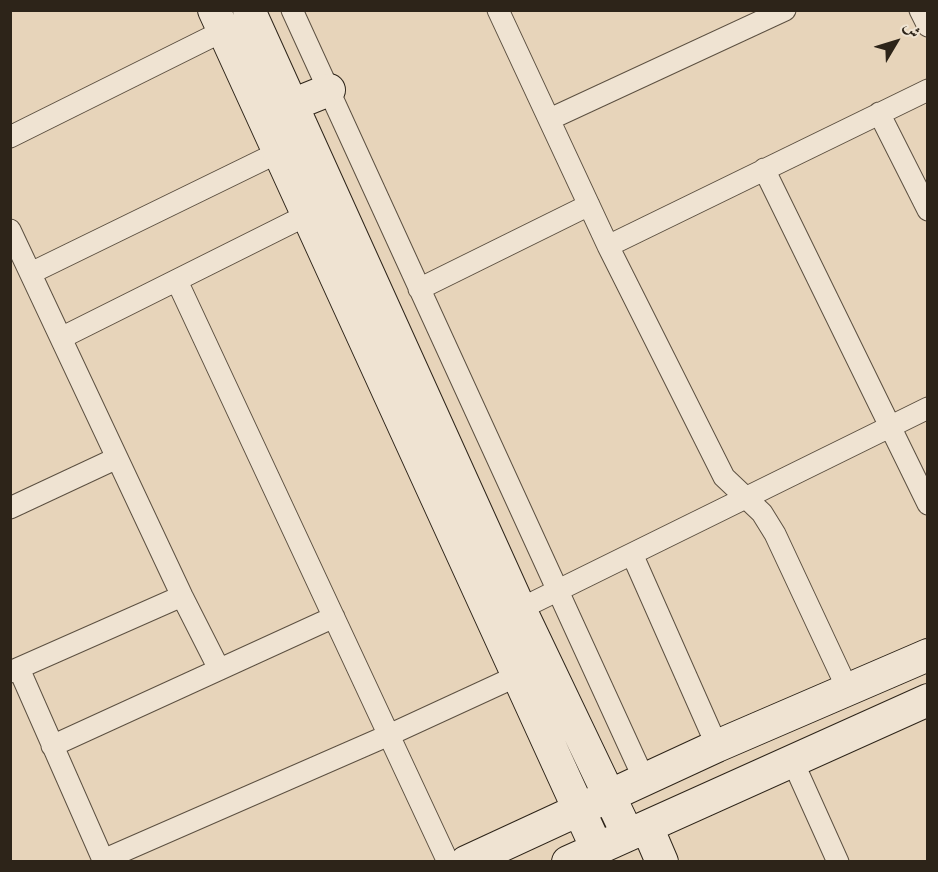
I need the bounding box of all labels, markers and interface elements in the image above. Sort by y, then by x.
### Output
north arrow [866,12,926,72]
text: ش [897,17,925,44]

